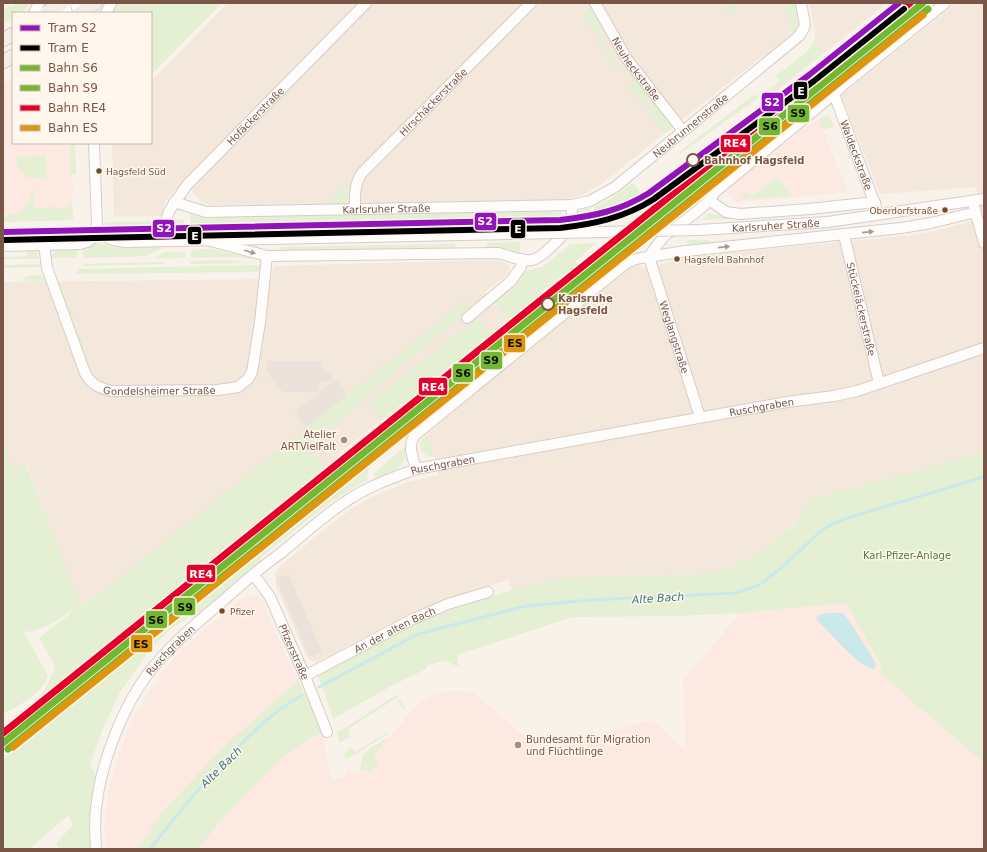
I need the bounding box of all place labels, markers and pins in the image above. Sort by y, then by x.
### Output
marker: Bahnhof Hagsfeld [686,153,700,167]
place label: Bahnhof Hagsfeld [704,155,804,166]
marker: Hagsfeld Süd [94,166,104,176]
place label: Hagsfeld Süd [106,167,166,177]
marker: Oberdorfstraße [940,205,950,215]
place label: Oberdorfstraße [869,206,938,216]
marker: Hagsfeld Bahnhof [672,254,682,264]
place label: Hagsfeld Bahnhof [684,255,765,265]
place label: Karlsruhe Hagsfeld [558,293,613,316]
marker: Karlsruhe Hagsfeld [541,297,555,311]
place label: Atelier ARTVielFalt [281,429,337,452]
marker: Atelier ARTVielFalt [339,435,349,445]
marker: Pfizer [217,606,227,616]
place label: Pfizer [230,607,255,617]
place label: Bundesamt für Migration und Flüchtlinge [526,734,651,757]
marker: Bundesamt für Migration und Flüchtlinge [513,740,523,750]

